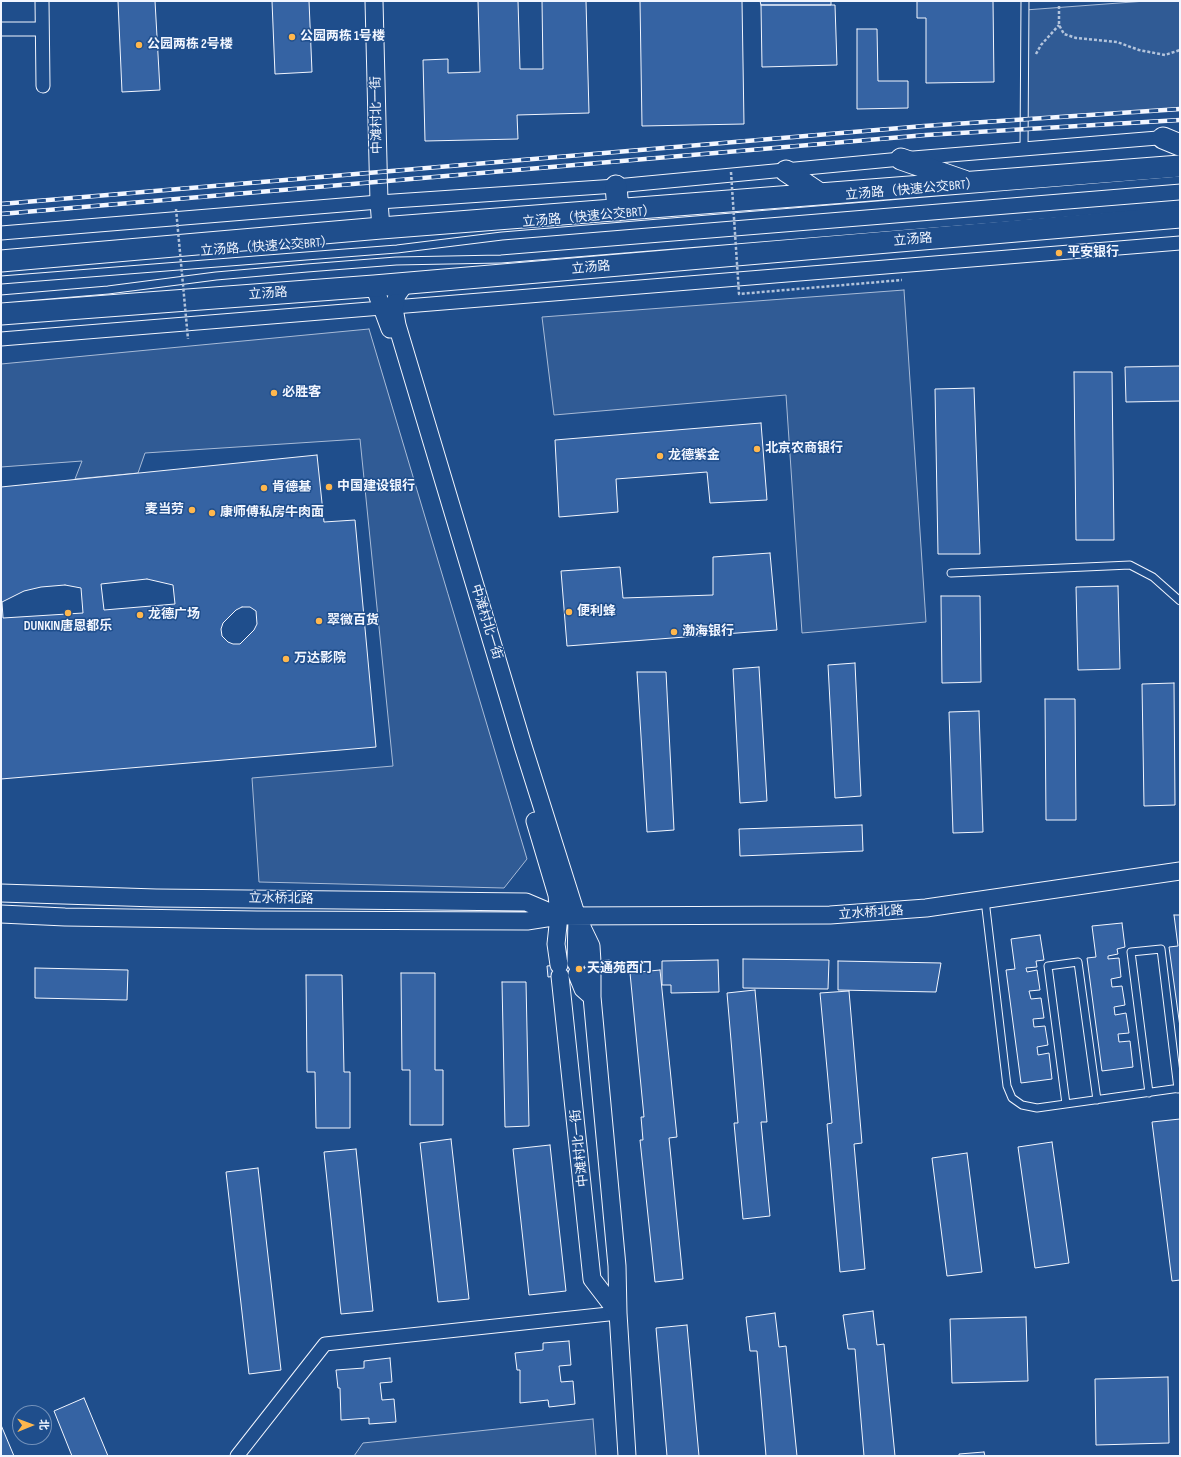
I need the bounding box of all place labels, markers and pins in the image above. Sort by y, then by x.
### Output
place label: 公园两栋 1号楼 [300,29,385,45]
marker: 公园两栋 1号楼 [287,32,297,42]
place label: 公园两栋 2号楼 [147,37,233,53]
marker: 公园两栋 2号楼 [134,40,144,50]
place label: 平安银行 [1067,245,1119,261]
marker: 平安银行 [1054,248,1064,258]
place label: 必胜客 [282,385,321,401]
marker: 必胜客 [269,388,279,398]
place label: 北京农商银行 [765,441,843,457]
marker: 北京农商银行 [752,444,762,454]
place label: 龙德紫金 [668,448,720,464]
marker: 龙德紫金 [655,451,665,461]
place label: 中国建设银行 [337,479,415,495]
place label: 肯德基 [272,480,311,496]
marker: 中国建设银行 [324,482,334,492]
marker: 肯德基 [259,483,269,493]
place label: 麦当劳 [145,502,184,518]
marker: 麦当劳 [187,505,197,515]
place label: 康师傅私房牛肉面 [220,505,324,521]
marker: 康师傅私房牛肉面 [207,508,217,518]
place label: 便利蜂 [577,604,616,620]
place label: 龙德广场 [148,607,200,623]
marker: 便利蜂 [564,607,574,617]
marker: DUNKIN唐恩都乐 [63,608,73,618]
marker: 龙德广场 [135,610,145,620]
place label: 翠微百货 [327,613,379,629]
marker: 翠微百货 [314,616,324,626]
place label: DUNKIN唐恩都乐 [24,619,112,635]
place label: 渤海银行 [682,624,734,640]
marker: 渤海银行 [669,627,679,637]
place label: 万达影院 [294,651,346,667]
marker: 万达影院 [281,654,291,664]
place label: 天通苑西门 [587,961,652,977]
marker: 天通苑西门 [574,964,584,974]

